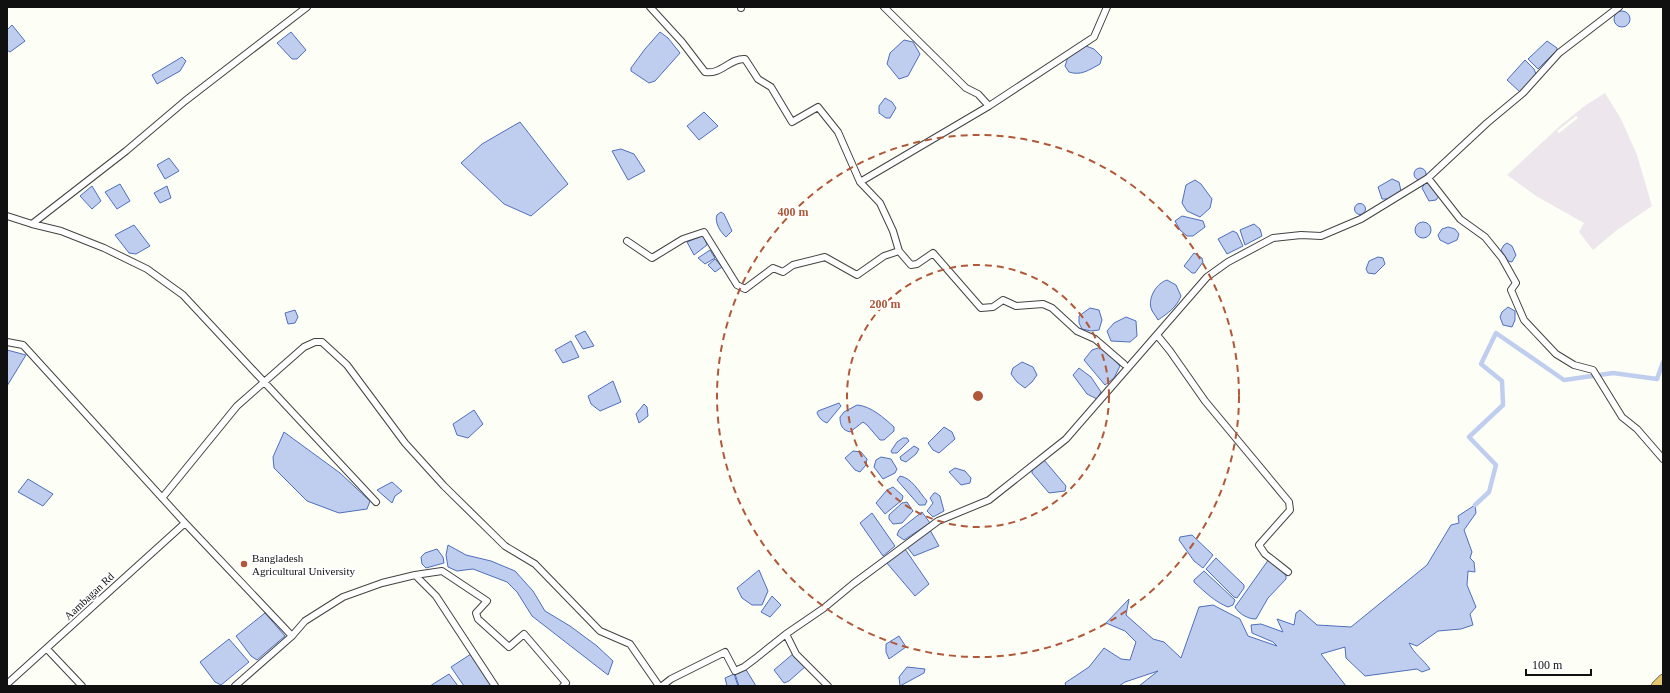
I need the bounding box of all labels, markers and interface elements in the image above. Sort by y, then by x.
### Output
text: 400 m [778,205,809,219]
text: 200 m [870,297,901,311]
centre of rings [971,389,985,403]
place label: Bangladesh Agricultural University [252,552,355,577]
marker: Bangladesh Agricultural University [239,559,249,569]
street label: Aambagan Rd [62,570,117,622]
scale bar [1526,651,1591,677]
text: 100 m [1532,658,1563,672]

